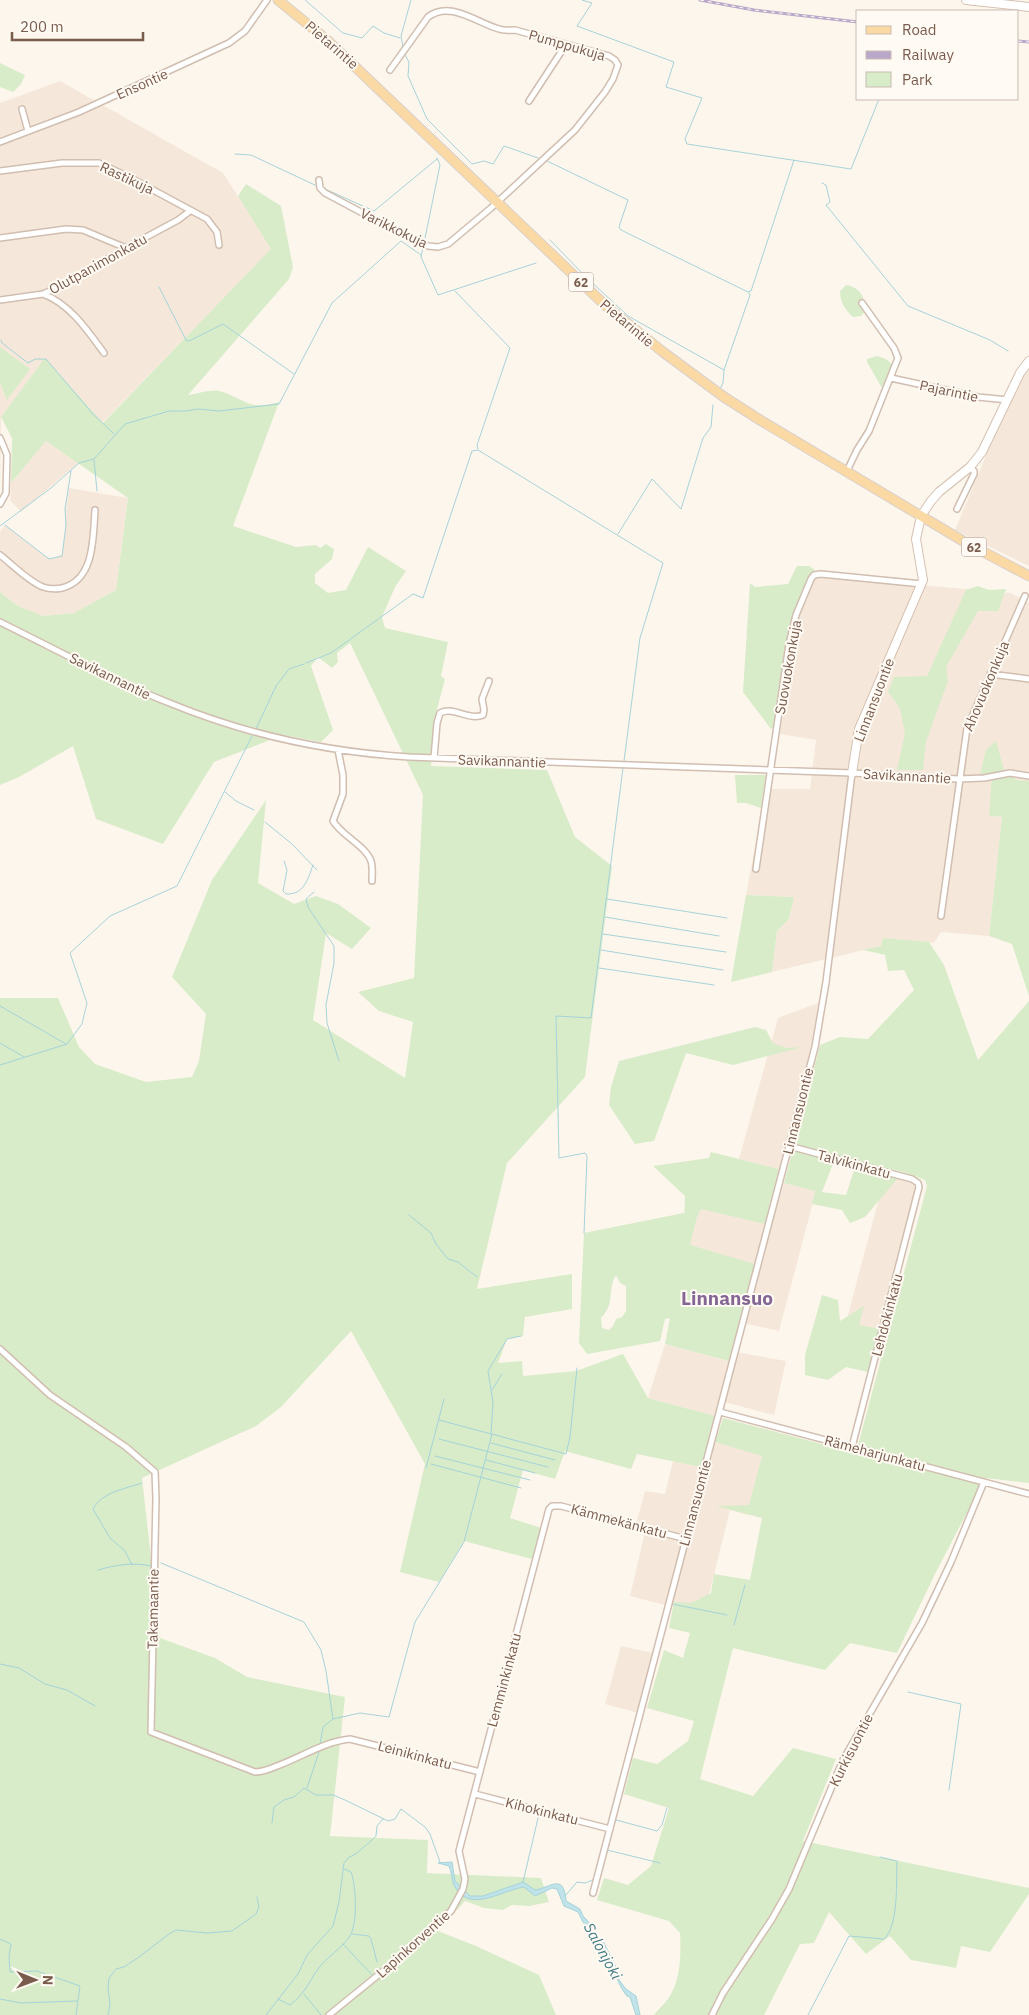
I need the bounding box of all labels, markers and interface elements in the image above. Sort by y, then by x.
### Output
scale bar [12,10,144,42]
legend [856,10,1019,100]
text: 200 m [20,17,64,36]
street label: Pietarintie [302,17,363,73]
text: Road [902,20,937,39]
street label: Pumppukuja [527,25,608,65]
text: Railway [902,45,955,64]
street label: Ensontie [113,65,171,103]
text: Park [902,70,932,89]
street label: Rastikuja [97,158,157,199]
street label: Varikkokuja [357,204,431,252]
street label: Olutpanimonkatu [46,230,150,298]
road number: 62 [568,272,594,292]
street label: Pietarintie [596,295,658,351]
street label: Pajarintie [918,376,980,406]
road number: 62 [962,538,986,556]
street label: Suovuokonkuja [771,618,805,716]
street label: Ahovuokonkuja [959,638,1013,734]
street label: Savikannantie [66,649,154,704]
street label: Linnansuontie [850,655,898,745]
street label: Savikannantie [458,750,547,772]
street label: Savikannantie [863,765,952,787]
street label: Linnansuontie [779,1066,818,1156]
street label: Talvikinkatu [815,1146,893,1182]
street label: Lehdokinkatu [867,1272,907,1358]
district label: Linnansuo [681,1286,773,1310]
street label: Rämeharjunkatu [823,1431,927,1475]
street label: Linnansuontie [675,1458,715,1548]
street label: Kämmekänkatu [569,1500,669,1542]
street label: Takamaantie [143,1568,163,1649]
street label: Lemminkinkatu [483,1631,525,1729]
street label: Kurkisuontie [825,1710,877,1789]
street label: Leinikinkatu [376,1736,454,1774]
street label: Kihokinkatu [504,1793,580,1829]
street label: Lapinkorventie [372,1906,454,1982]
water label: Salonjoki [580,1919,626,1983]
north arrow [10,1955,60,2005]
text: N [39,1975,57,1985]

